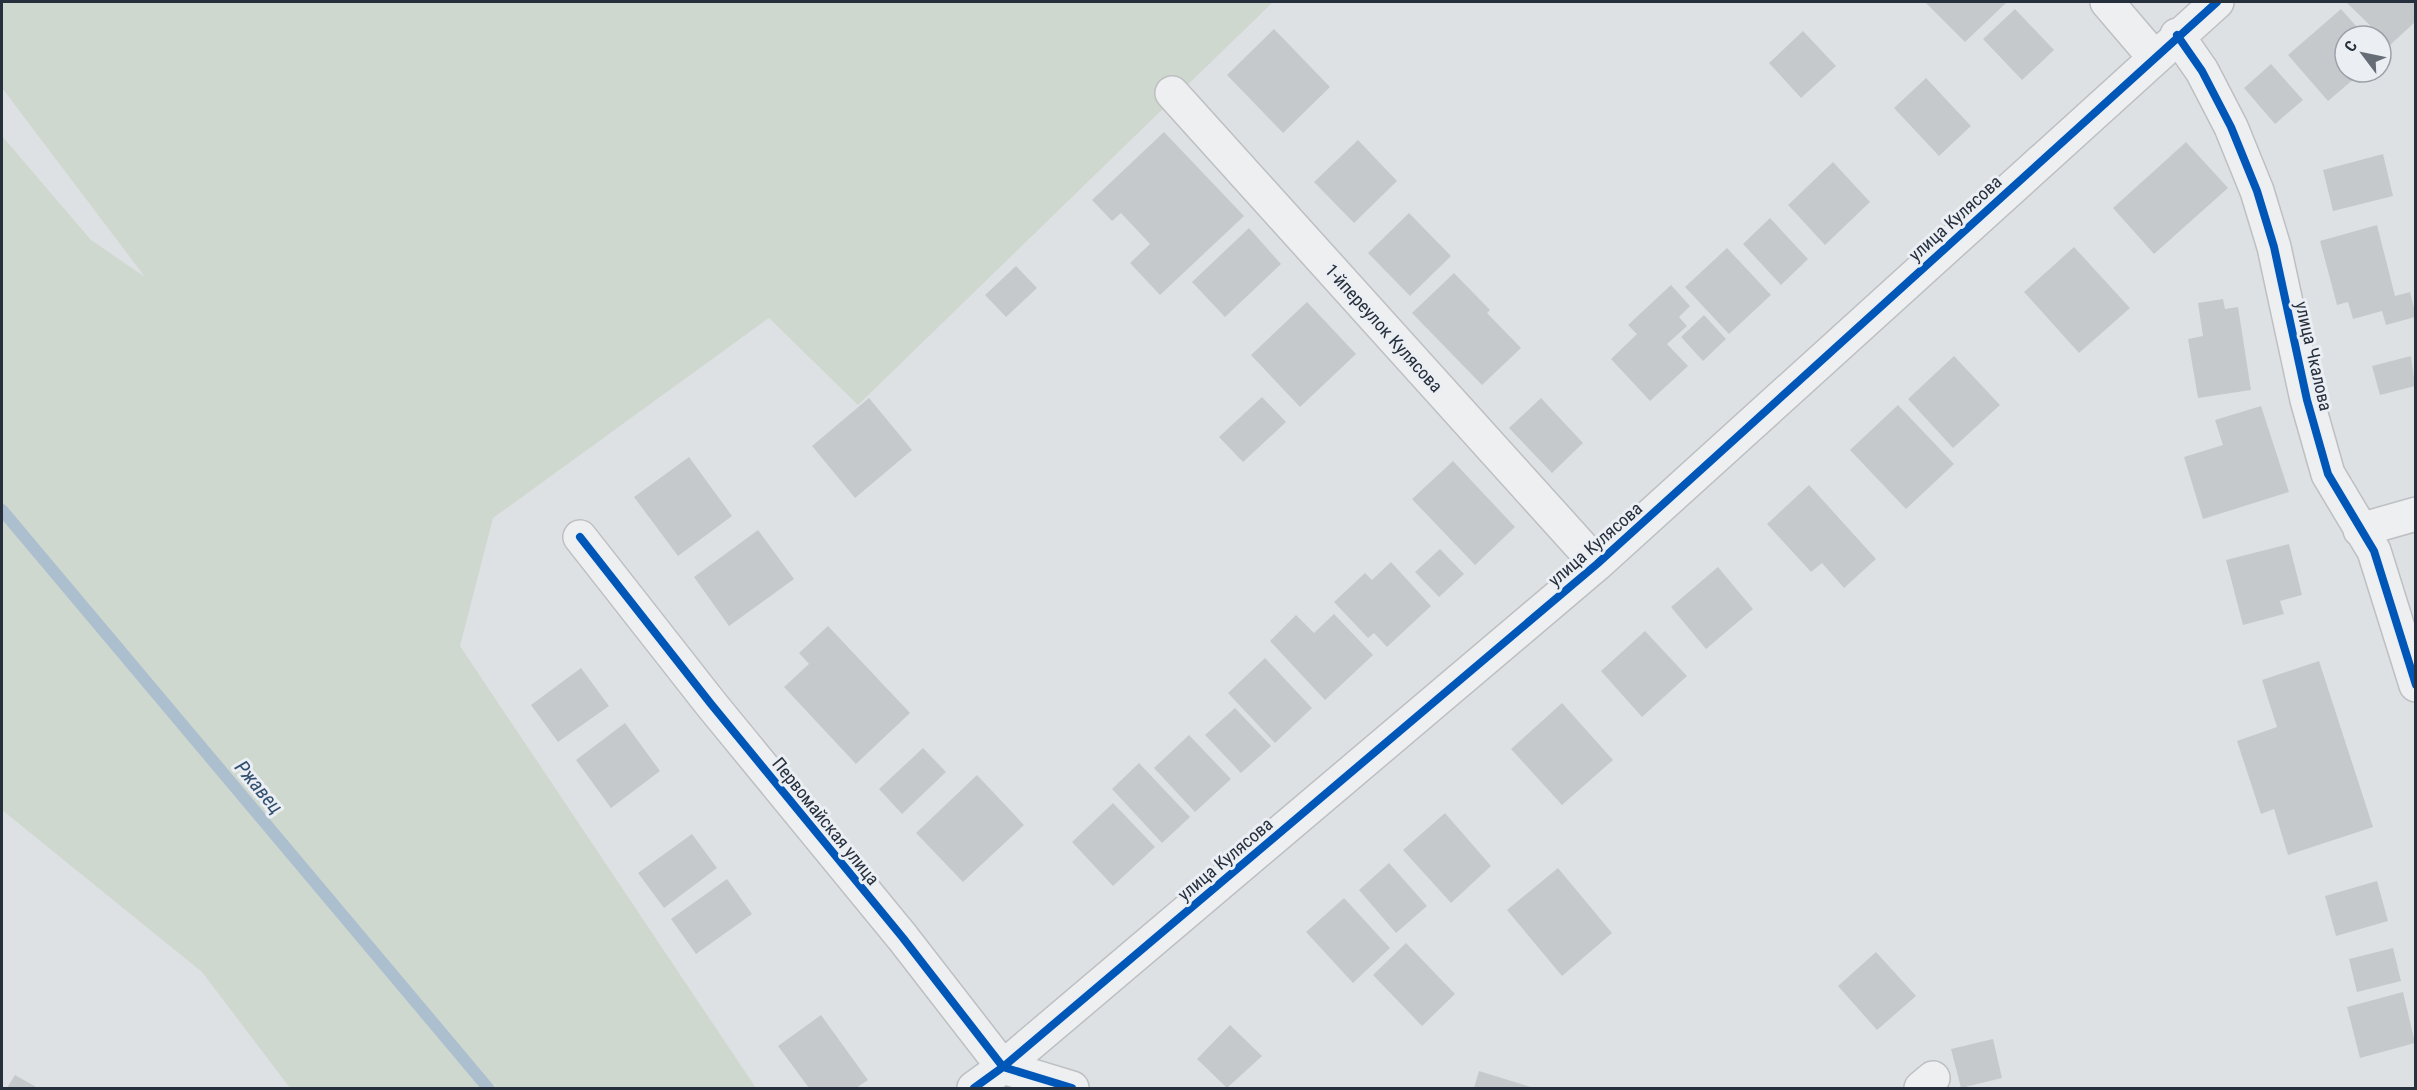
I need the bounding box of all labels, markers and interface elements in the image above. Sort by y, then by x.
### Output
north arrow [2333,24,2393,84]
text: С [2340,37,2361,55]
street label: улица Кулясова [1904,171,2006,265]
street label: 1-йпереулок Кулясова [1321,260,1447,396]
street label: улица Чкалова [2291,299,2337,413]
street label: улица Кулясова [1544,498,1646,590]
street label: Первомайская улица [768,753,884,889]
water label: Ржавец [230,756,288,818]
street label: улица Кулясова [1173,813,1277,905]

